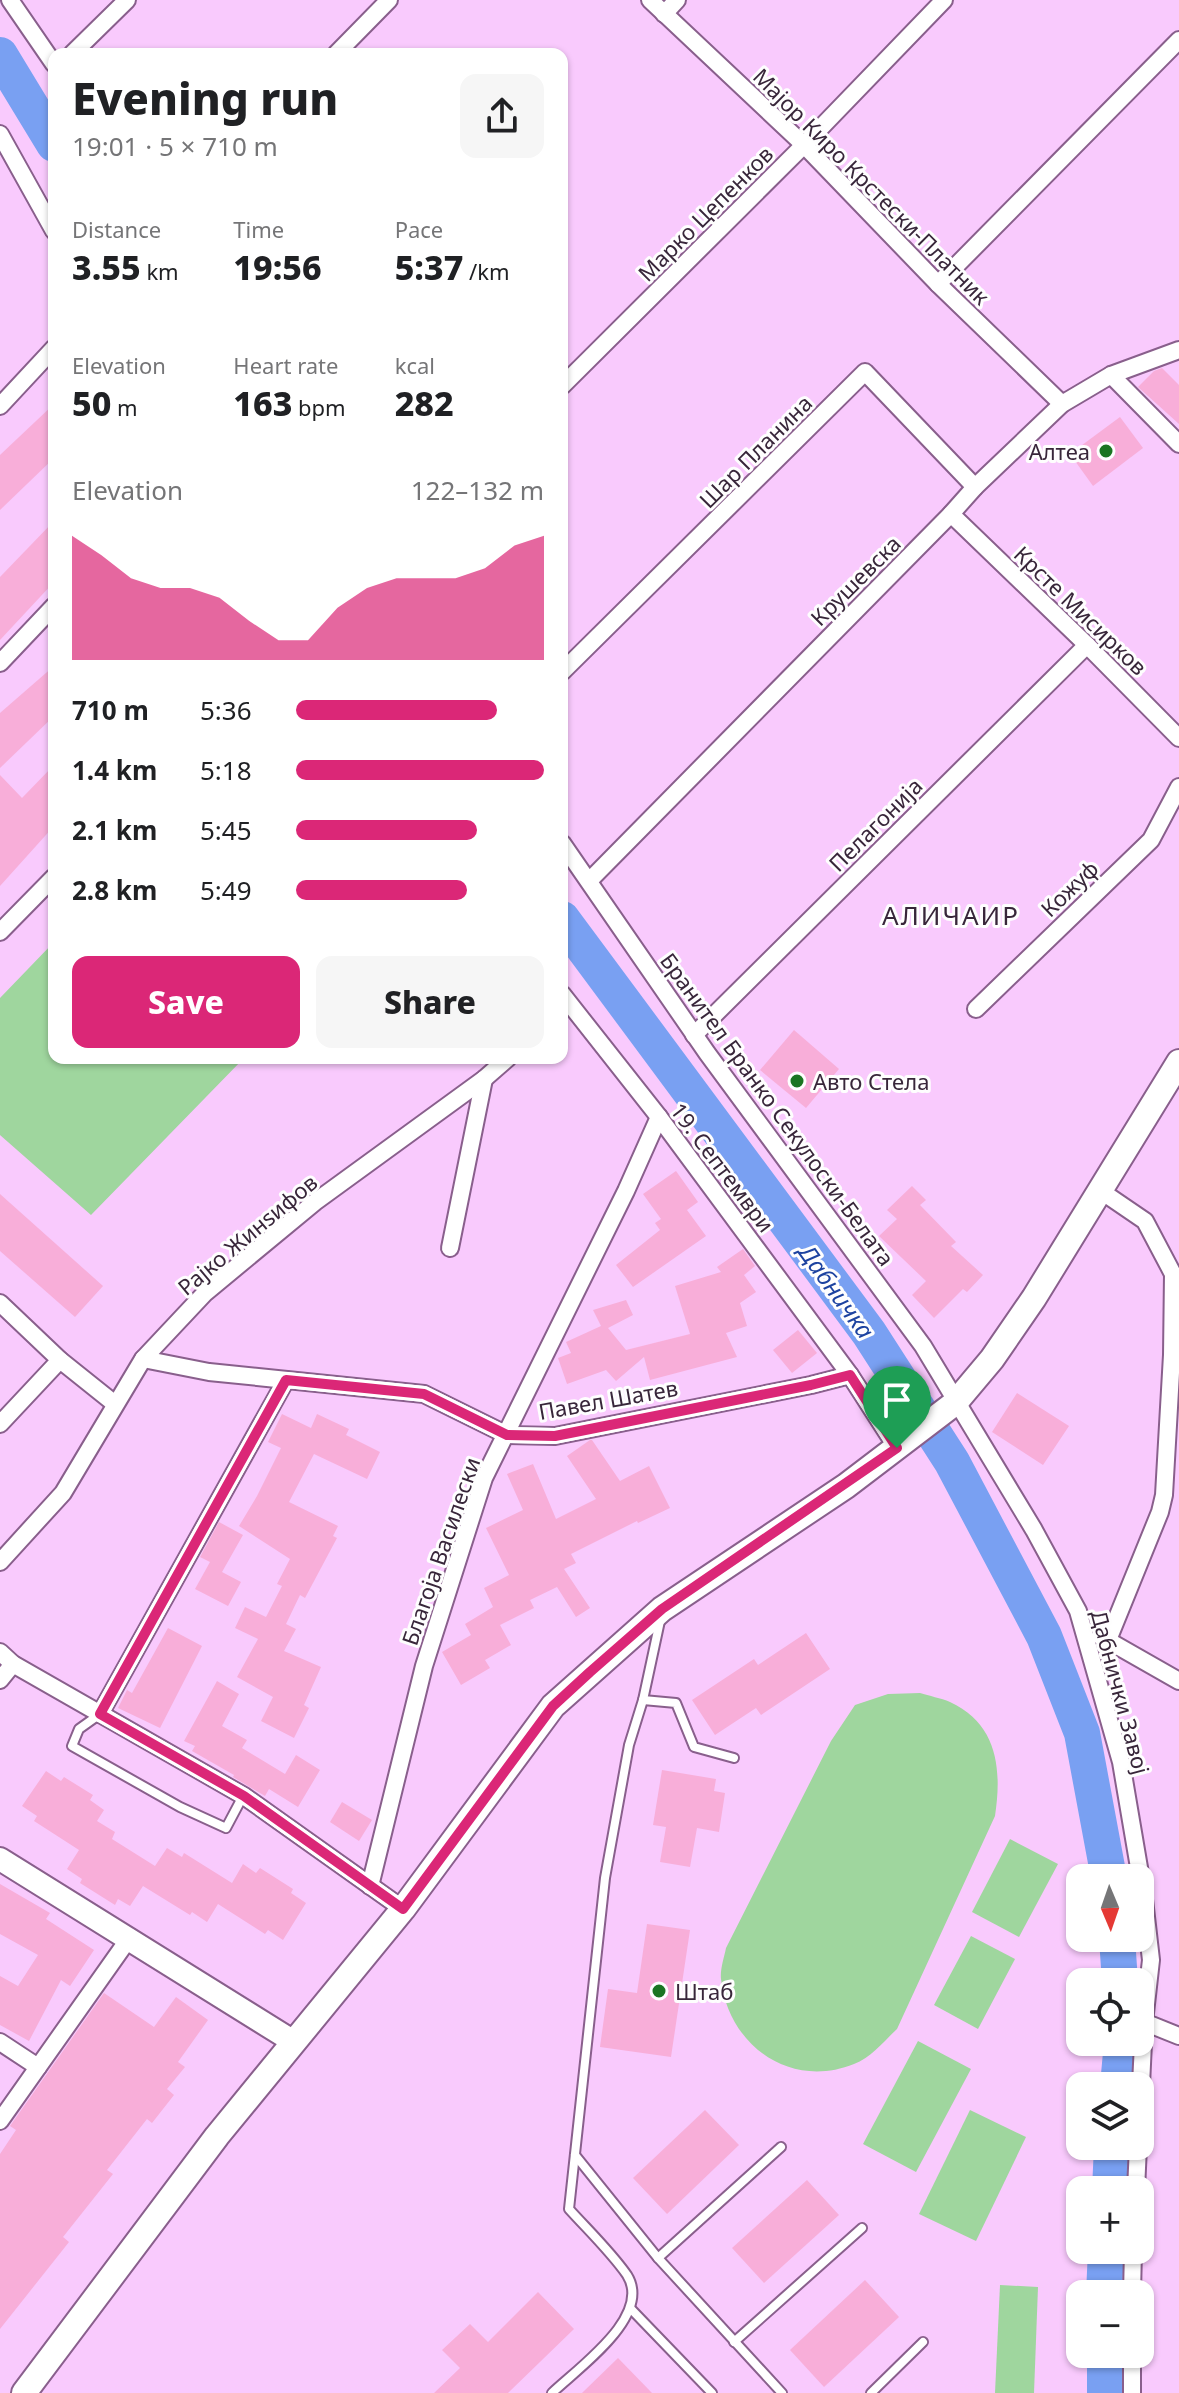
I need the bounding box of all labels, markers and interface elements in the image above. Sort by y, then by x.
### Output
street label: Мајор Киро Крстески-Платник [747,61,997,311]
text: Evening run [72,68,338,128]
button: share [460,74,544,158]
text: 19:01 · 5 × 710 m [72,128,278,164]
street label: Марко Цепенков [631,139,779,287]
text: Distance [72,214,161,244]
text: Time [233,214,284,244]
text: Pace [395,214,443,244]
text: 3.55 [72,244,141,290]
text: 19:56 [233,244,322,290]
text: 5:37 [395,244,463,290]
text: km [141,256,179,286]
text: /km [463,256,510,286]
text: Elevation [72,350,166,380]
text: Heart rate [233,350,338,380]
text: kcal [395,350,435,380]
text: 50 [72,380,111,426]
text: 163 [233,380,292,426]
text: 282 [395,380,454,426]
street label: Шар Планина [692,388,818,514]
text: m [111,392,138,422]
text: bpm [292,392,346,422]
place label: Алтеа [1029,436,1090,466]
marker: Алтеа [1097,442,1115,460]
text: Elevation [72,472,183,508]
text: 122–132 m [411,472,544,508]
street label: Крушевска [803,528,907,632]
street label: Крсте Мисирков [1008,539,1154,681]
text: 710 m [72,692,149,728]
text: 5:36 [200,692,252,728]
text: 1.4 km [72,752,157,788]
text: 5:18 [200,752,252,788]
street label: Пелагонија [822,771,928,877]
text: 2.1 km [72,812,157,848]
text: 5:45 [200,812,252,848]
street label: Кожуф [1034,853,1104,923]
text: 2.8 km [72,872,157,908]
text: 5:49 [200,872,252,908]
district label: АЛИЧАИР [882,897,1020,933]
street label: Бранител Бранко Секулоски-Белата [654,946,902,1272]
button: Save [72,956,300,1048]
button: Share [316,956,544,1048]
place label: Авто Стела [813,1066,929,1096]
marker: Авто Стела [788,1072,806,1090]
street label: 19. Септември [664,1096,782,1238]
street label: Рајко Жинѕифов [171,1167,323,1301]
water label: Дабничка [790,1235,883,1345]
pin [863,1366,931,1448]
street label: Павел Шатев [536,1372,680,1426]
icon: arrive [875,1378,919,1422]
street label: Благоја Василески [394,1453,486,1649]
street label: Дабнички Завој [1085,1607,1157,1777]
north arrow [1066,1864,1154,1952]
map controls [1066,1864,1154,2368]
button: locate [1066,1968,1154,2056]
place label: Штаб [675,1976,733,2006]
marker: Штаб [650,1982,668,2000]
button: layers [1066,2072,1154,2160]
button: + [1066,2176,1154,2264]
button: − [1066,2280,1154,2368]

